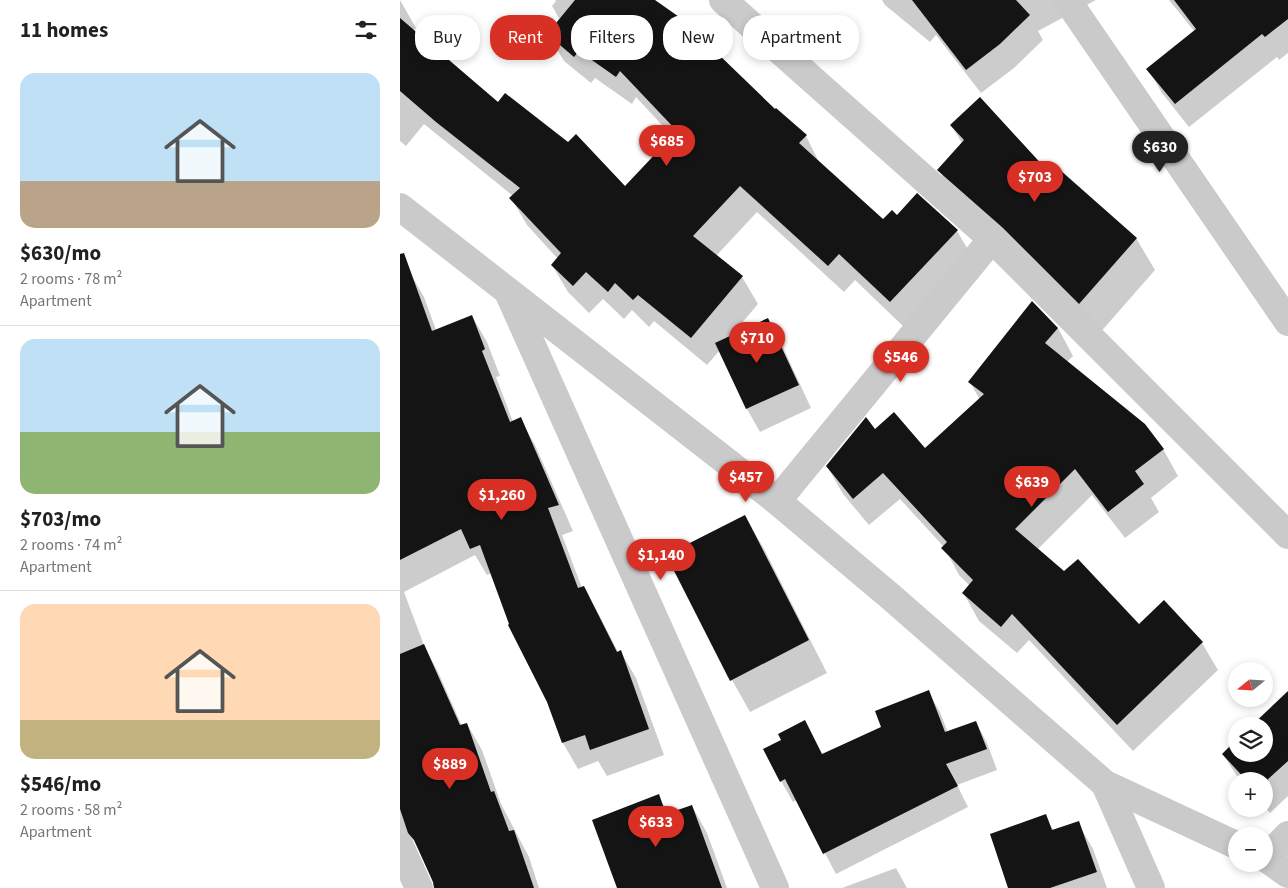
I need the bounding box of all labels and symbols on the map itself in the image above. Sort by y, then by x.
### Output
pin: $685 [637,124,697,167]
pin: $630 [1130,130,1190,173]
pin: $703 [1005,160,1065,203]
pin: $710 [727,322,787,364]
pin: $546 [871,340,931,383]
pin: $457 [716,460,776,503]
pin: $639 [1002,466,1062,508]
pin: $1,260 [461,478,543,521]
pin: $1,140 [620,538,702,581]
north arrow [1228,662,1272,708]
pin: $889 [420,748,480,790]
pin: $633 [626,806,686,848]

